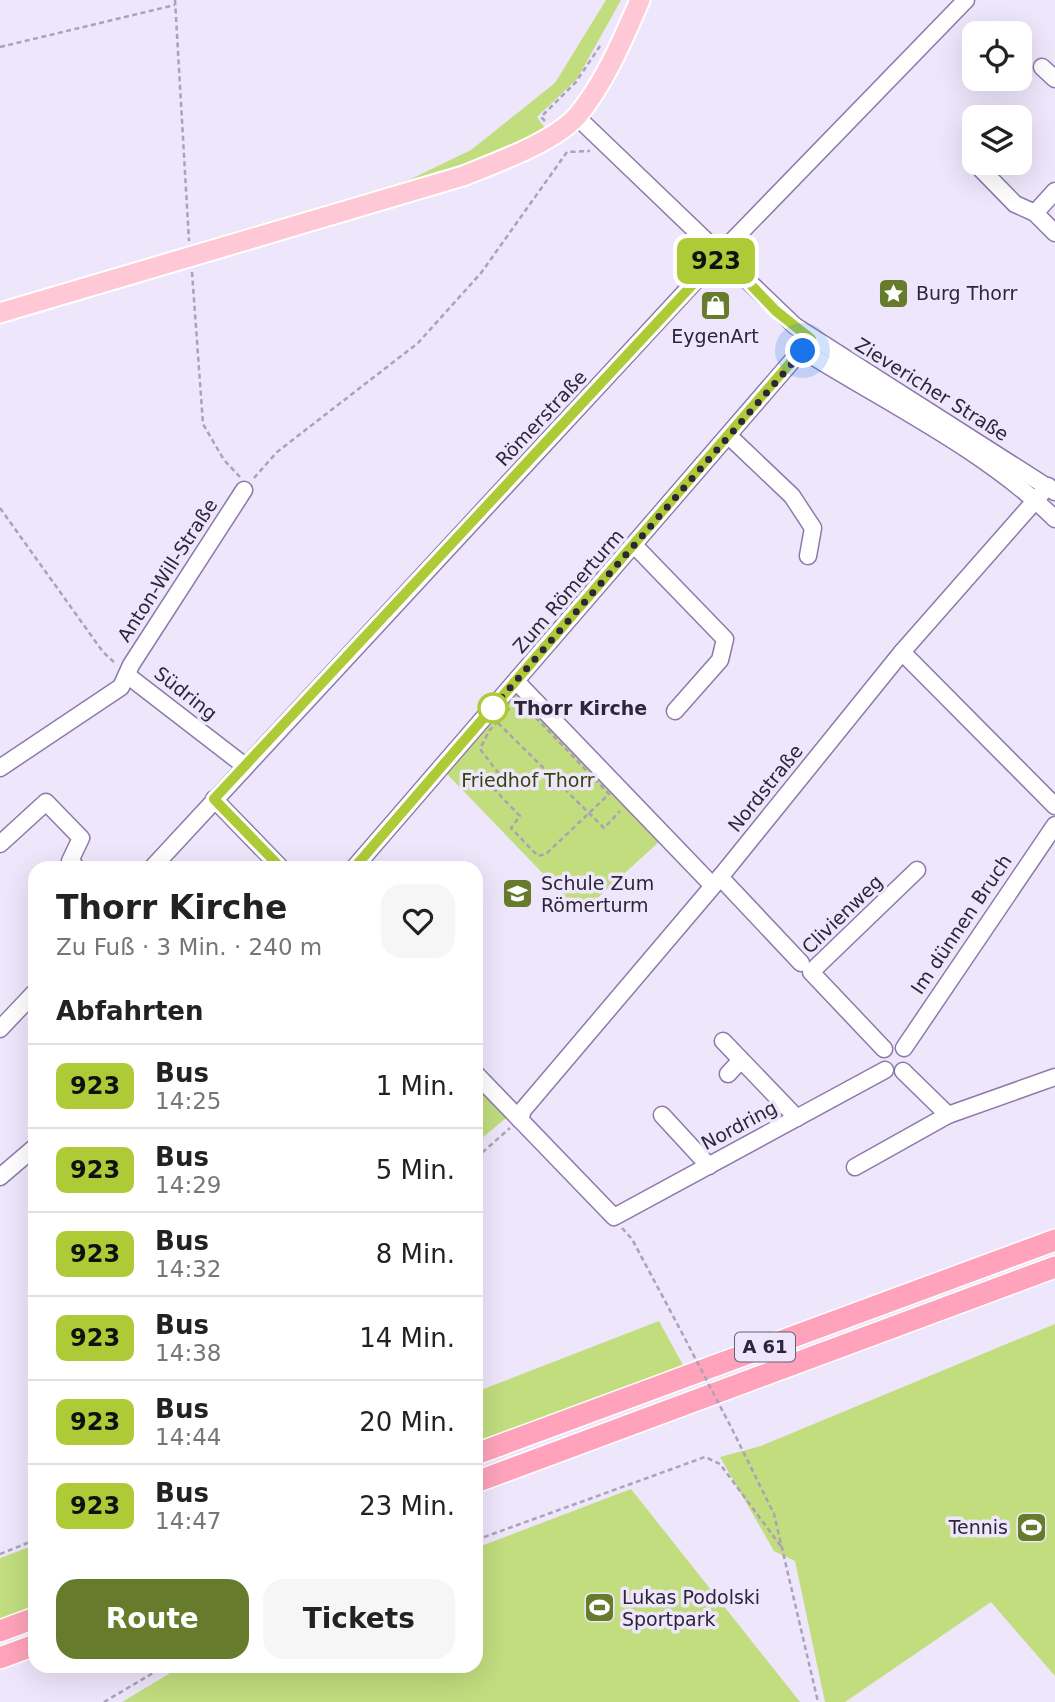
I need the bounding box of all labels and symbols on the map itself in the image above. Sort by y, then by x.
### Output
line badge: 923 [676,238,756,284]
place icon: Burg Thorr [876,276,910,310]
place label: Burg Thorr [916,282,1017,304]
shop icon: EygenArt [698,288,732,322]
place label: EygenArt [671,325,759,347]
your location [785,333,820,368]
street label: Zievericher Straße [851,333,1013,445]
street label: Römerstraße [491,366,591,470]
street label: Anton-Will-Straße [113,494,221,646]
street label: Zum Römerturm [508,525,628,657]
street label: Südring [150,662,222,724]
marker: Thorr Kirche [478,693,508,723]
place label: Thorr Kirche [514,697,647,719]
street label: Nordstraße [723,740,807,836]
park label: Friedhof Thorr [461,769,595,791]
street label: Im dünnen Bruch [906,850,1016,998]
street label: Clivienweg [797,870,887,958]
place label: Schule Zum Römerturm [541,872,654,916]
school or university icon: Schule Zum Römerturm [501,877,535,911]
street label: Nordring [697,1096,781,1154]
road number: A 61 [735,1332,795,1362]
sports icon: Tennis [1014,1510,1048,1544]
place label: Tennis [948,1516,1008,1538]
place label: Lukas Podolski Sportpark [622,1586,760,1630]
sports icon: Lukas Podolski Sportpark [582,1591,616,1625]

